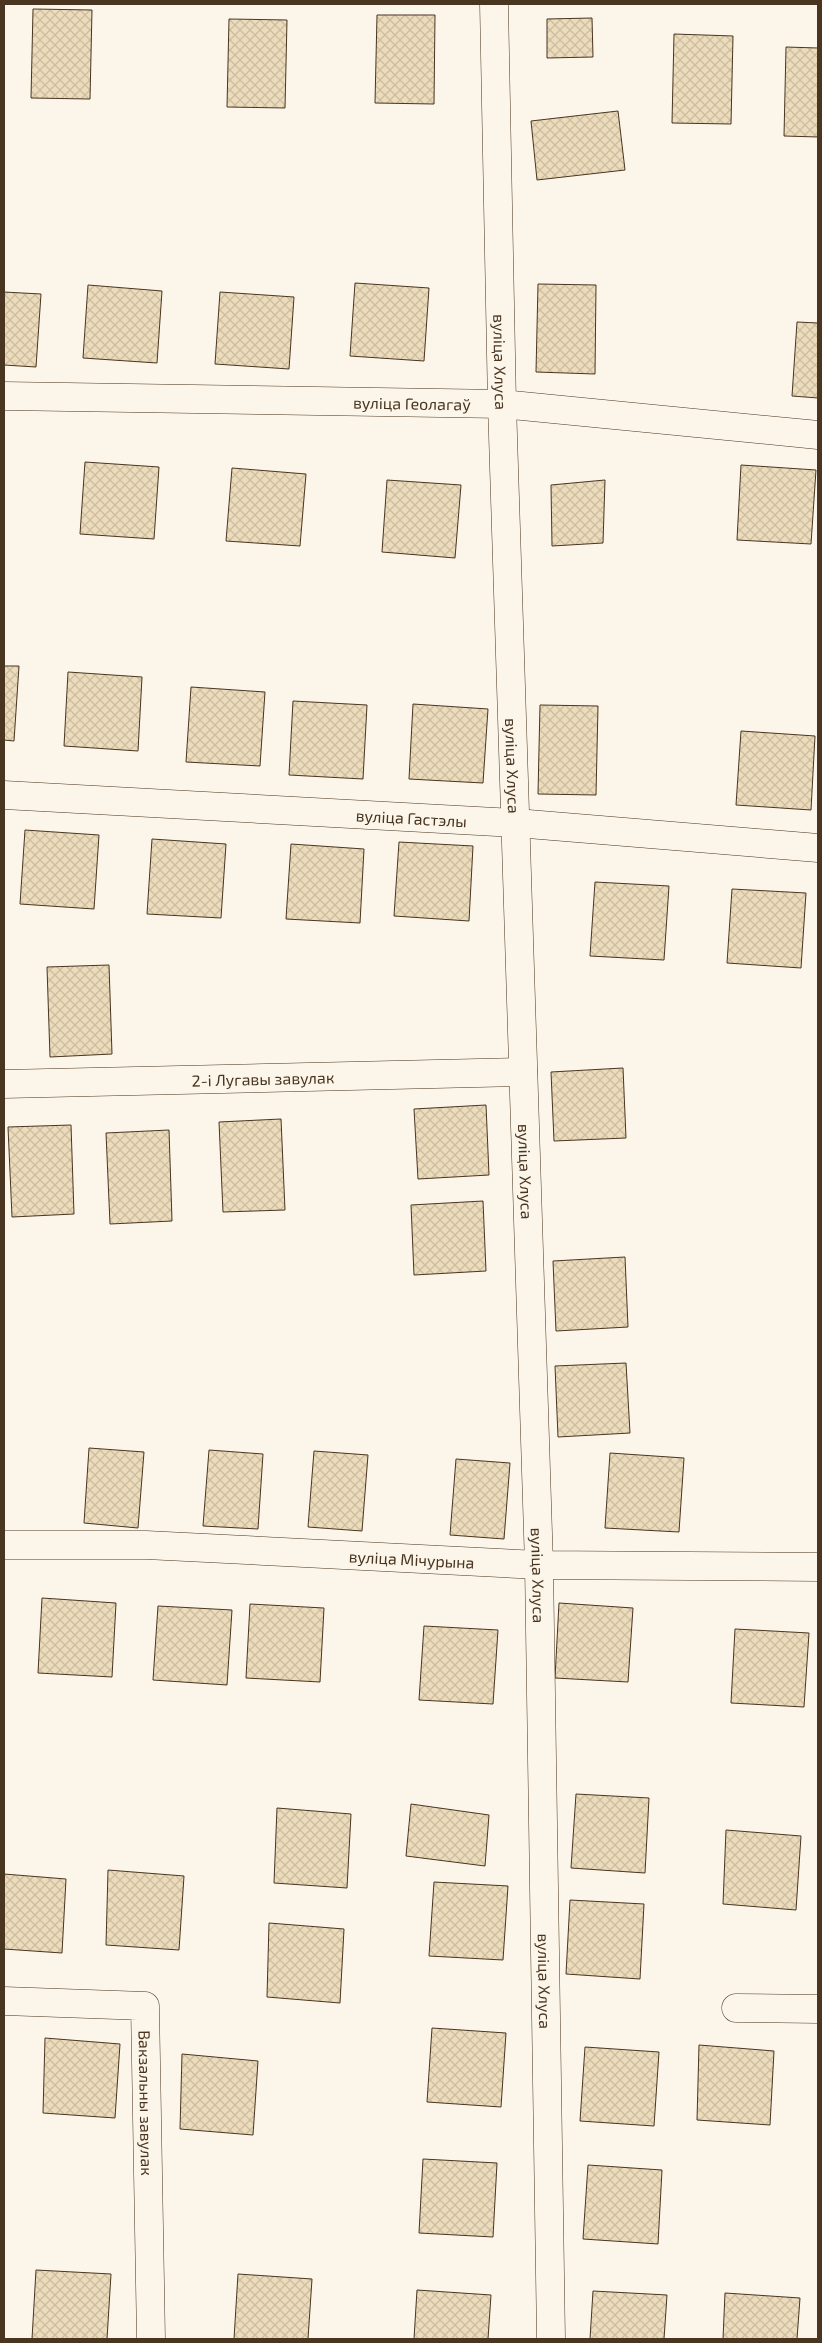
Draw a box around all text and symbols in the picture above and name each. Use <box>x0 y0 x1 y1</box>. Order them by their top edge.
street label: вуліца Хлуса <box>490 314 512 410</box>
street label: вуліца Геолагаў <box>353 392 471 414</box>
street label: вуліца Хлуса <box>502 718 525 814</box>
street label: вуліца Гастэлы <box>355 805 467 830</box>
street label: 2-і Лугавы завулак <box>191 1067 335 1089</box>
street label: вуліца Хлуса <box>515 1123 537 1220</box>
street label: вуліца Хлуса <box>528 1527 549 1623</box>
street label: вуліца Мічурына <box>348 1546 475 1571</box>
street label: вуліца Хлуса <box>534 1933 556 2029</box>
street label: Вакзальны завулак <box>136 2030 158 2176</box>

